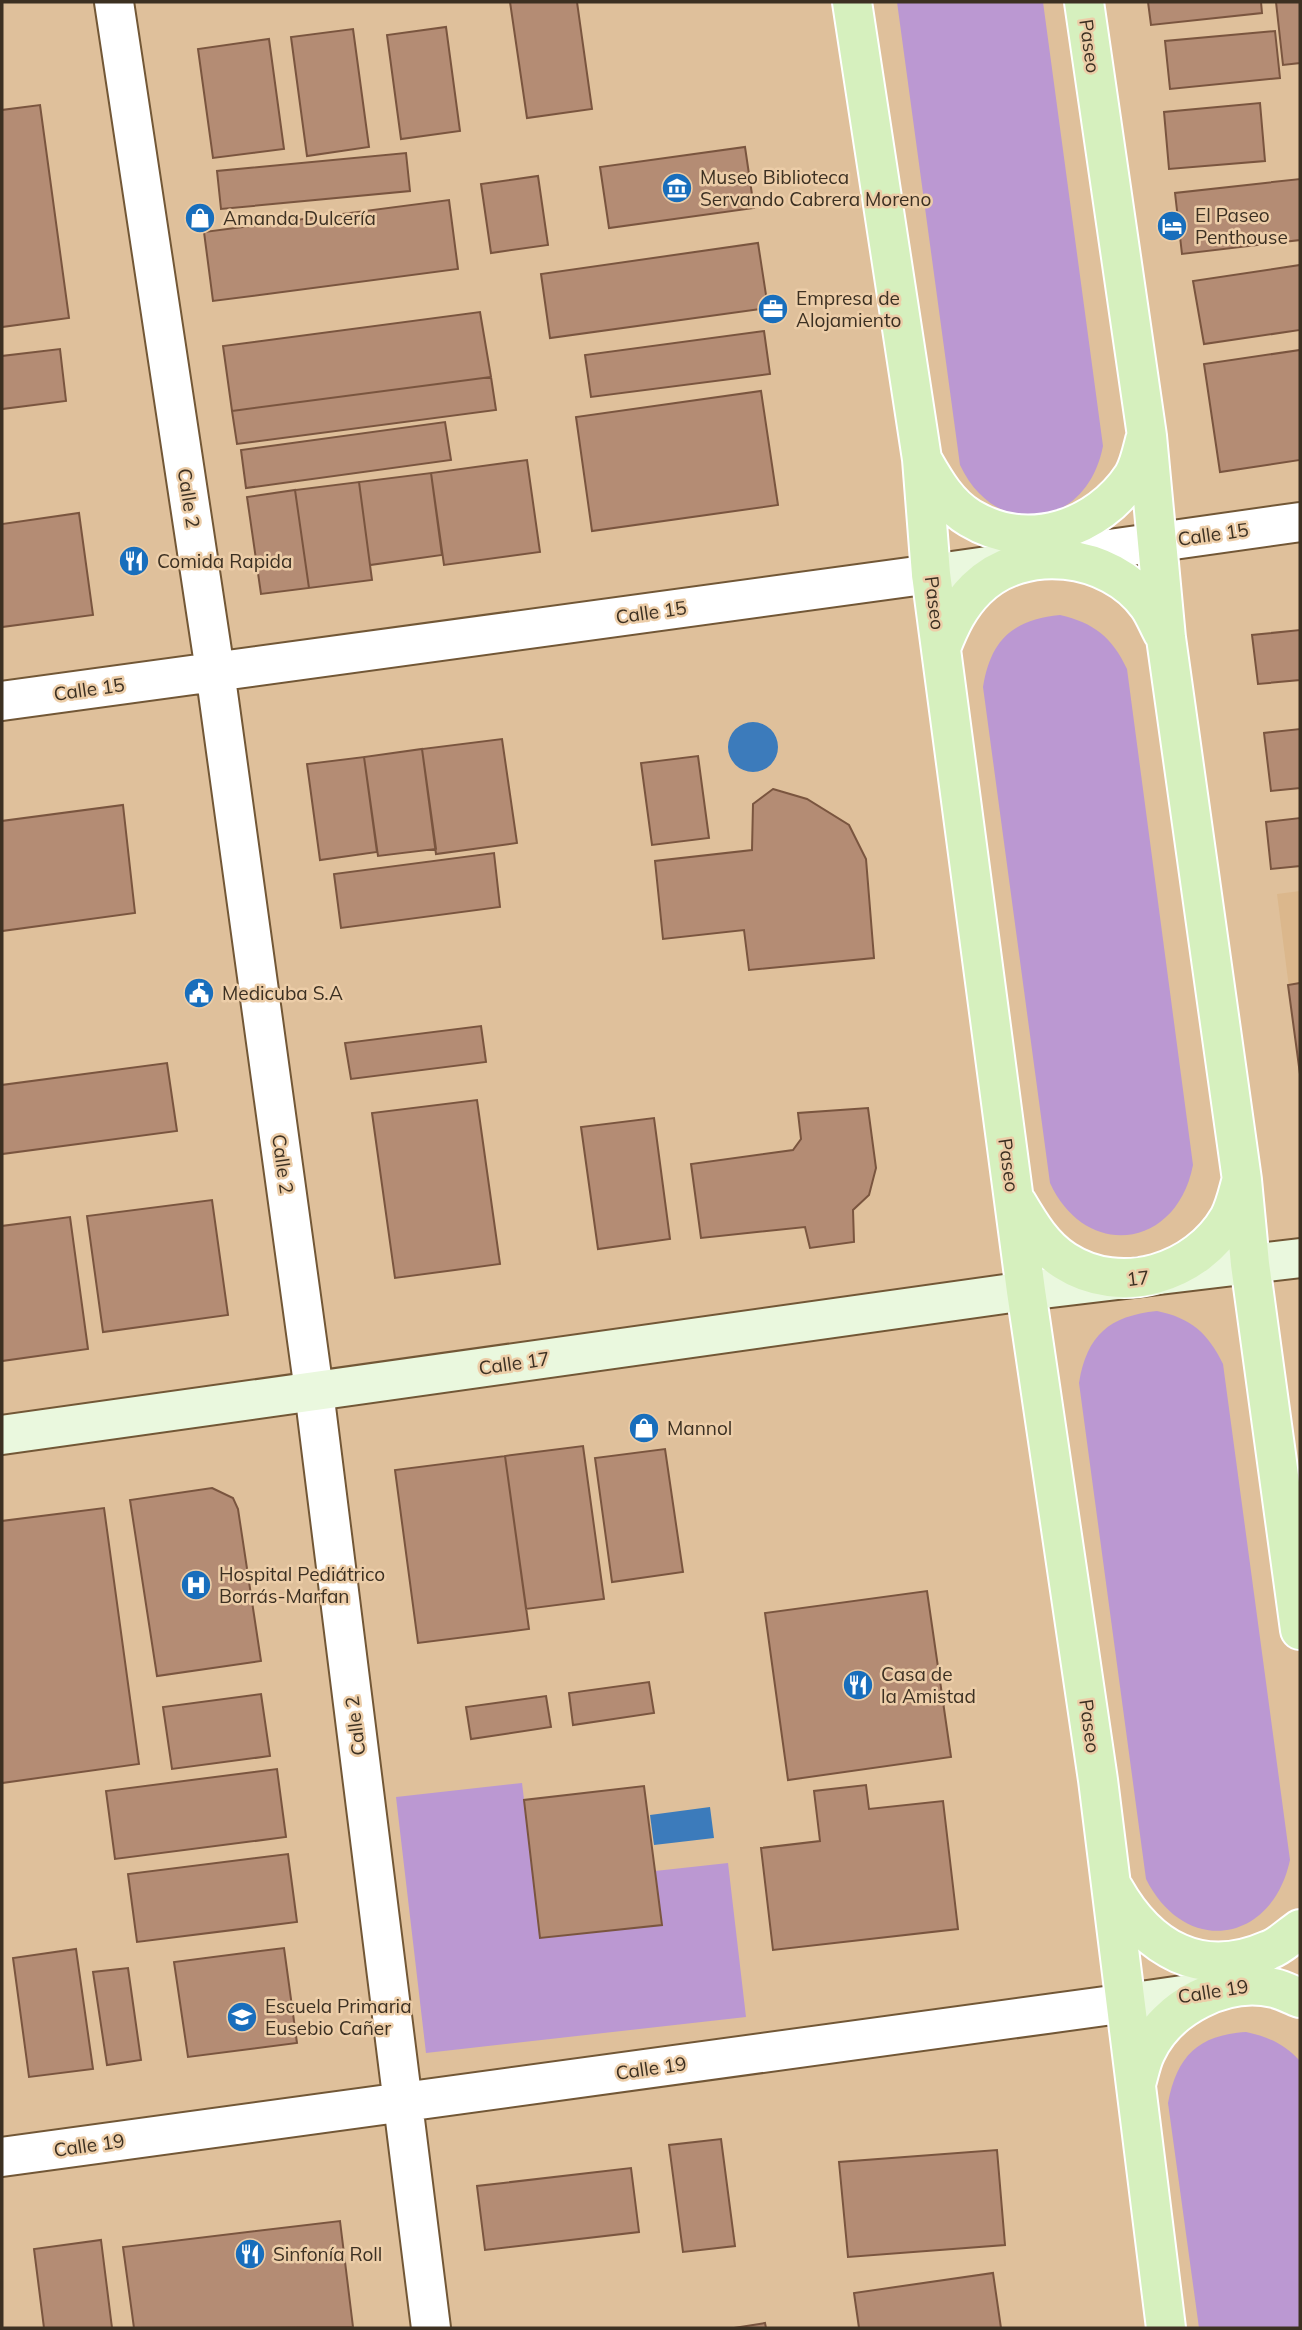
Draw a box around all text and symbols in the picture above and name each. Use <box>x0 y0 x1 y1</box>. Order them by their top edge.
street label: Paseo <box>1074 18 1106 74</box>
place label: Museo Biblioteca Servando Cabrera Moreno <box>700 165 931 211</box>
museum icon: Museo Biblioteca Servando Cabrera Moreno <box>660 171 694 205</box>
shop icon: Amanda Dulcería <box>183 201 217 235</box>
place label: El Paseo Penthouse <box>1195 203 1288 249</box>
place label: Amanda Dulcería <box>223 206 376 230</box>
hotel icon: El Paseo Penthouse <box>1155 209 1189 243</box>
place label: Empresa de Alojamiento <box>796 286 901 332</box>
office icon: Empresa de Alojamiento <box>756 292 790 326</box>
street label: Calle 2 <box>172 467 206 529</box>
street label: Calle 15 <box>1176 517 1250 551</box>
restaurant icon: Comida Rapida <box>117 544 151 578</box>
place label: Comida Rapida <box>157 549 292 573</box>
street label: Paseo <box>920 575 950 631</box>
street label: Calle 15 <box>614 595 688 629</box>
street label: Calle 15 <box>52 672 126 706</box>
public building icon: Medicuba S.A <box>182 976 216 1010</box>
place label: Medicuba S.A <box>222 981 343 1005</box>
street label: Calle 2 <box>267 1133 299 1195</box>
street label: Paseo <box>993 1137 1025 1193</box>
street label: 17 <box>1125 1265 1151 1291</box>
street label: Calle 17 <box>477 1346 551 1380</box>
shop icon: Mannol <box>627 1411 661 1445</box>
place label: Mannol <box>667 1416 732 1440</box>
place label: Hospital Pediátrico Borrás-Marfan <box>219 1562 385 1608</box>
hospital icon: Hospital Pediátrico Borrás-Marfan <box>179 1568 213 1602</box>
place label: Casa de la Amistad <box>881 1662 976 1708</box>
restaurant icon: Casa de la Amistad <box>841 1668 875 1702</box>
street label: Calle 2 <box>339 1695 371 1757</box>
street label: Paseo <box>1074 1698 1106 1754</box>
street label: Calle 19 <box>1176 1974 1250 2008</box>
place label: Escuela Primaria Eusebio Cañer <box>265 1994 412 2040</box>
school or university icon: Escuela Primaria Eusebio Cañer <box>225 2000 259 2034</box>
street label: Calle 19 <box>614 2051 688 2085</box>
street label: Calle 19 <box>52 2128 126 2162</box>
restaurant icon: Sinfonía Roll <box>233 2237 267 2271</box>
place label: Sinfonía Roll <box>273 2242 382 2266</box>

